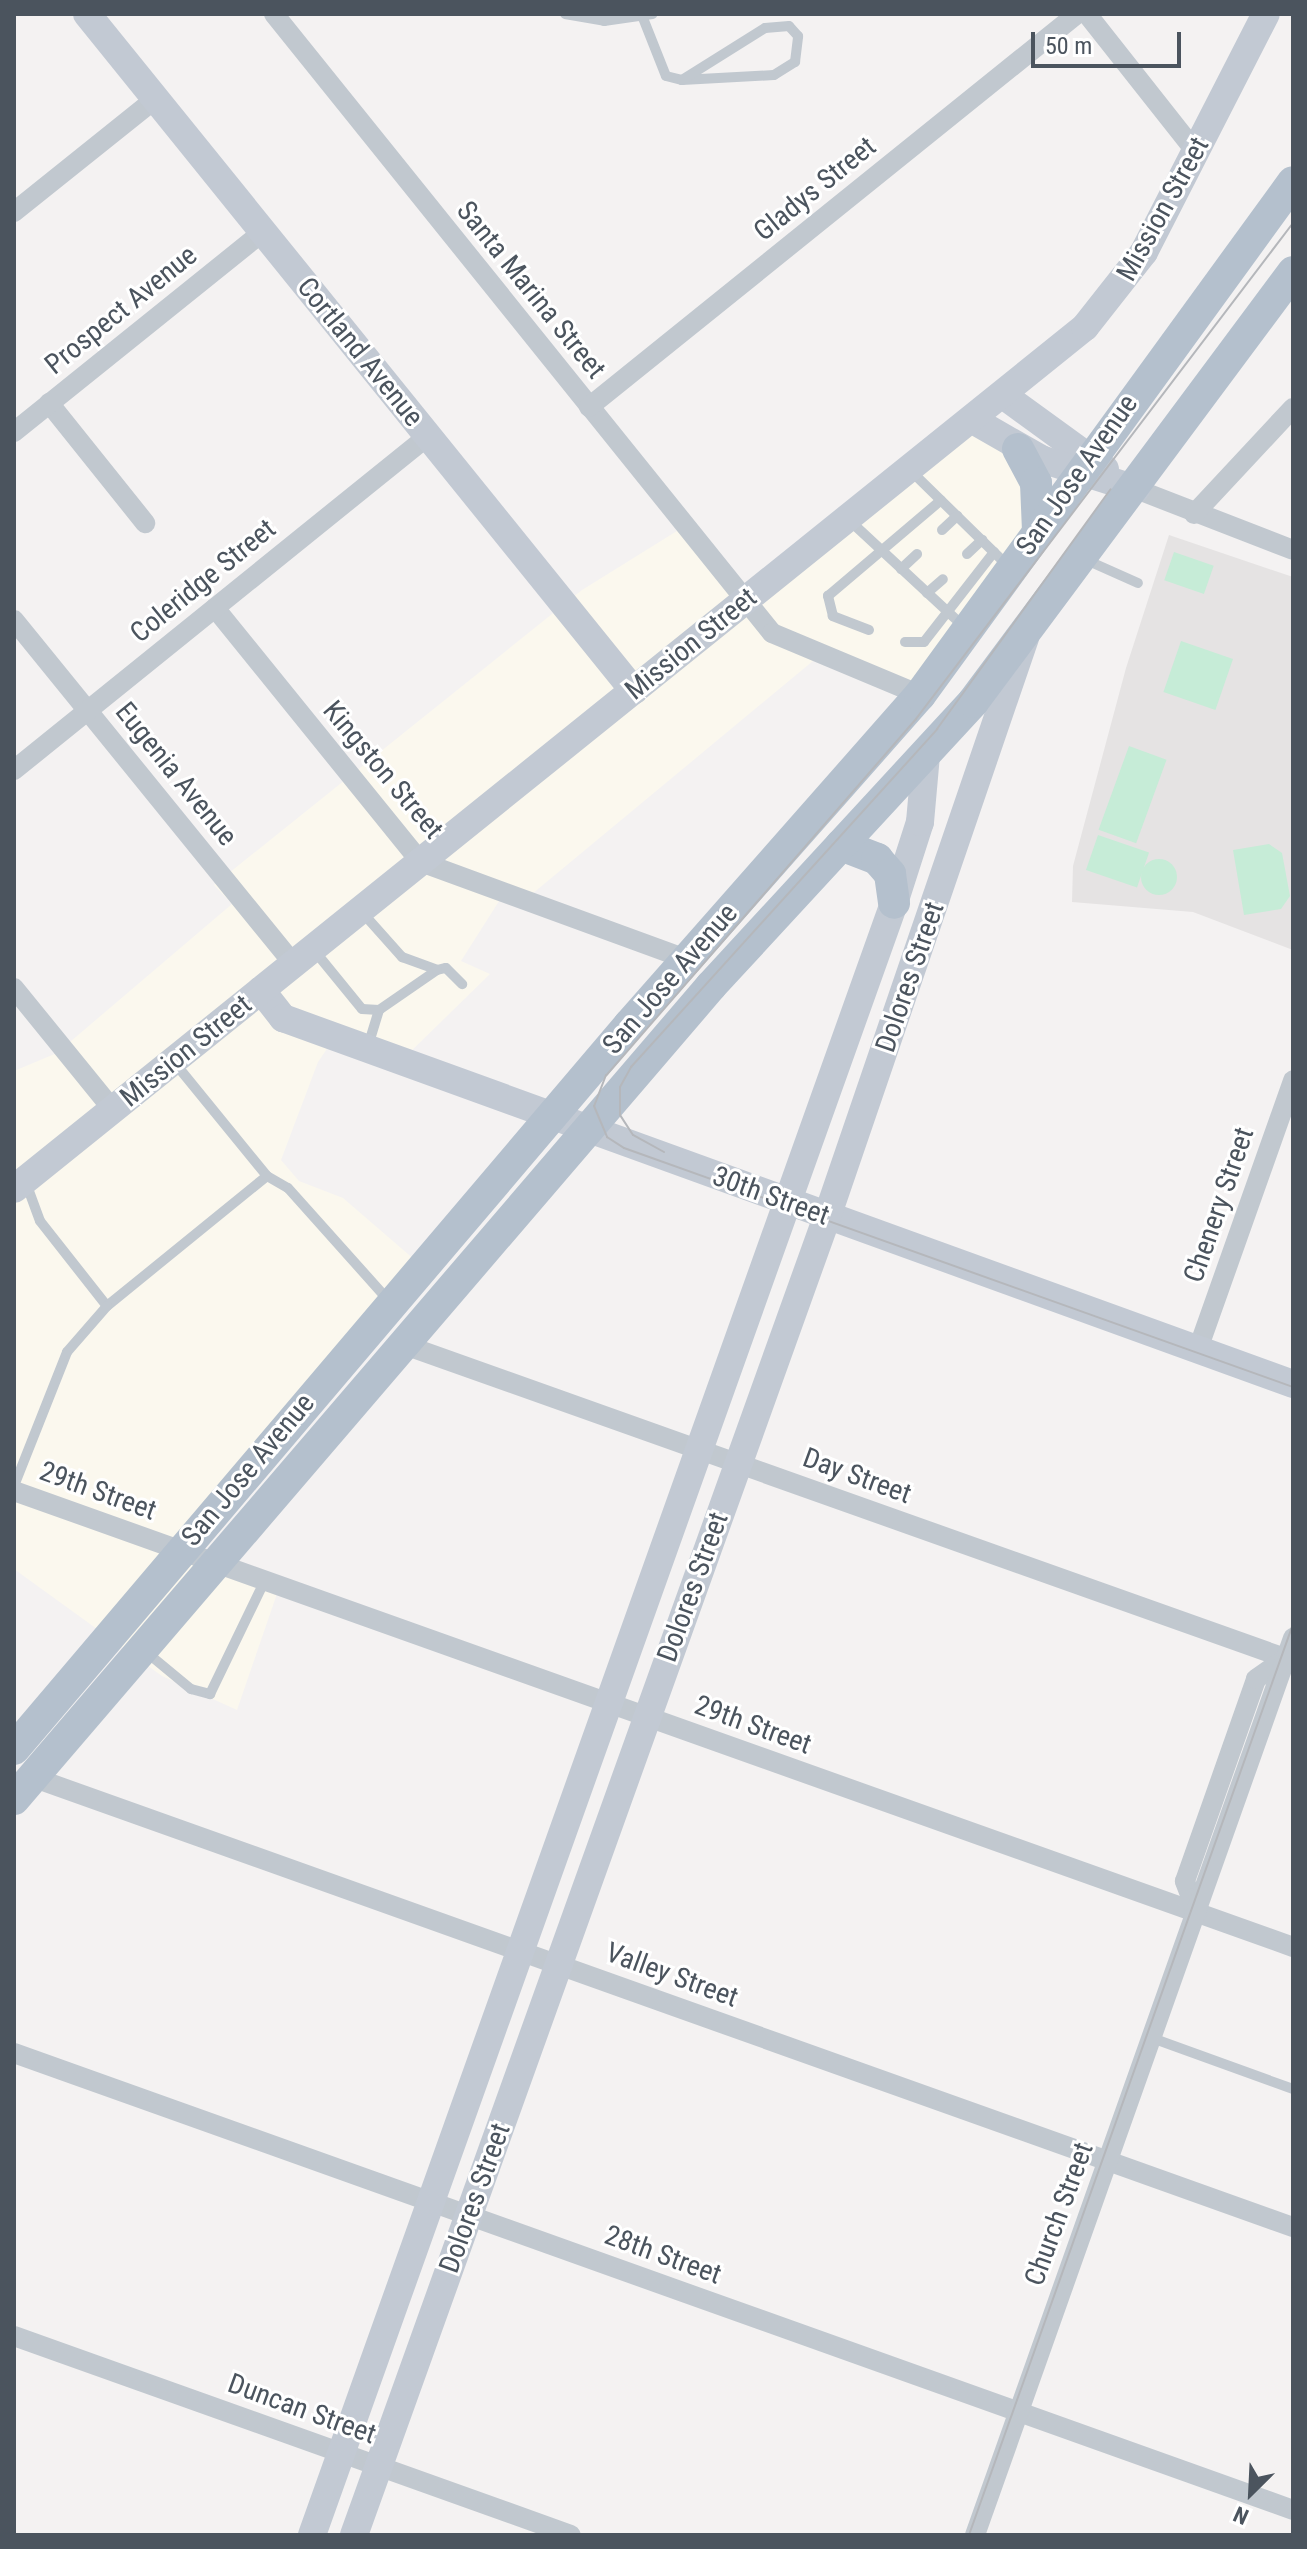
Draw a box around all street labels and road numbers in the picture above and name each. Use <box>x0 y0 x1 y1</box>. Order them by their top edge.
street label: Gladys Street <box>747 130 883 248</box>
street label: Mission Street <box>1110 131 1216 287</box>
street label: Santa Marina Street <box>449 195 613 385</box>
street label: Prospect Avenue <box>38 238 204 382</box>
street label: Cortland Avenue <box>290 271 430 433</box>
street label: San Jose Avenue <box>1009 388 1145 562</box>
street label: Coleridge Street <box>124 512 282 650</box>
street label: Mission Street <box>619 581 763 707</box>
street label: Kingston Street <box>316 694 450 846</box>
street label: Eugenia Avenue <box>108 696 244 852</box>
street label: San Jose Avenue <box>596 897 744 1061</box>
street label: Dolores Street <box>869 897 951 1057</box>
street label: Mission Street <box>114 988 258 1114</box>
street label: Chenery Street <box>1177 1123 1261 1287</box>
street label: 30th Street <box>708 1159 834 1233</box>
street label: San Jose Avenue <box>175 1387 321 1553</box>
street label: Day Street <box>798 1441 916 1511</box>
street label: 29th Street <box>35 1454 161 1528</box>
street label: Dolores Street <box>650 1508 736 1666</box>
street label: 29th Street <box>690 1688 816 1762</box>
street label: Valley Street <box>601 1936 743 2014</box>
street label: Dolores Street <box>432 2119 518 2277</box>
street label: Church Street <box>1018 2138 1100 2290</box>
street label: 28th Street <box>600 2218 726 2292</box>
street label: Duncan Street <box>223 2367 381 2451</box>

